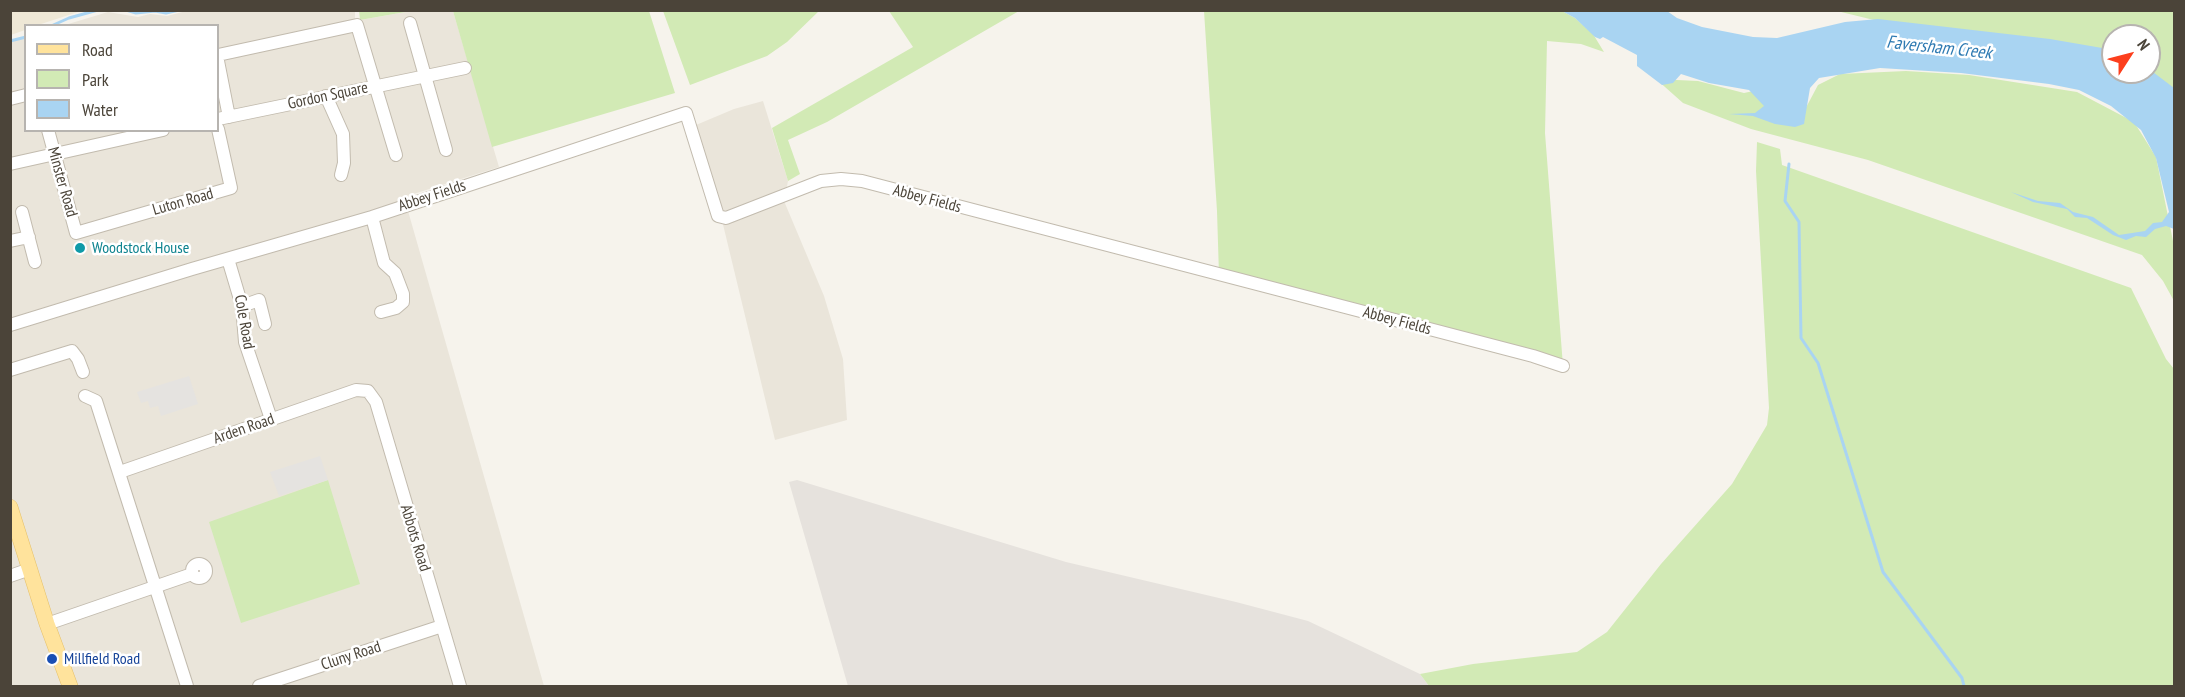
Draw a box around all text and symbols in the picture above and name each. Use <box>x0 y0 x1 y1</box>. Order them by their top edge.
legend <box>24 24 219 132</box>
north arrow <box>2101 24 2161 84</box>
water label: Faversham Creek <box>1885 32 1993 64</box>
text: N <box>2133 35 2155 54</box>
text: Road <box>82 38 113 61</box>
text: Park <box>82 68 109 91</box>
street label: Gordon Square <box>286 78 370 114</box>
text: Water <box>82 98 118 121</box>
street label: Minster Road <box>43 145 81 219</box>
street label: Abbey Fields <box>396 176 468 216</box>
street label: Abbey Fields <box>891 181 963 217</box>
street label: Luton Road <box>150 184 216 220</box>
place label: Woodstock House <box>92 238 189 258</box>
marker: Woodstock House <box>73 241 87 255</box>
street label: Cole Road <box>230 293 258 351</box>
street label: Abbey Fields <box>1361 303 1433 339</box>
street label: Arden Road <box>211 410 277 448</box>
street label: Abbots Road <box>396 502 434 574</box>
street label: Cluny Road <box>319 637 383 675</box>
place label: Millfield Road <box>64 649 140 669</box>
marker: Millfield Road <box>45 652 59 666</box>

